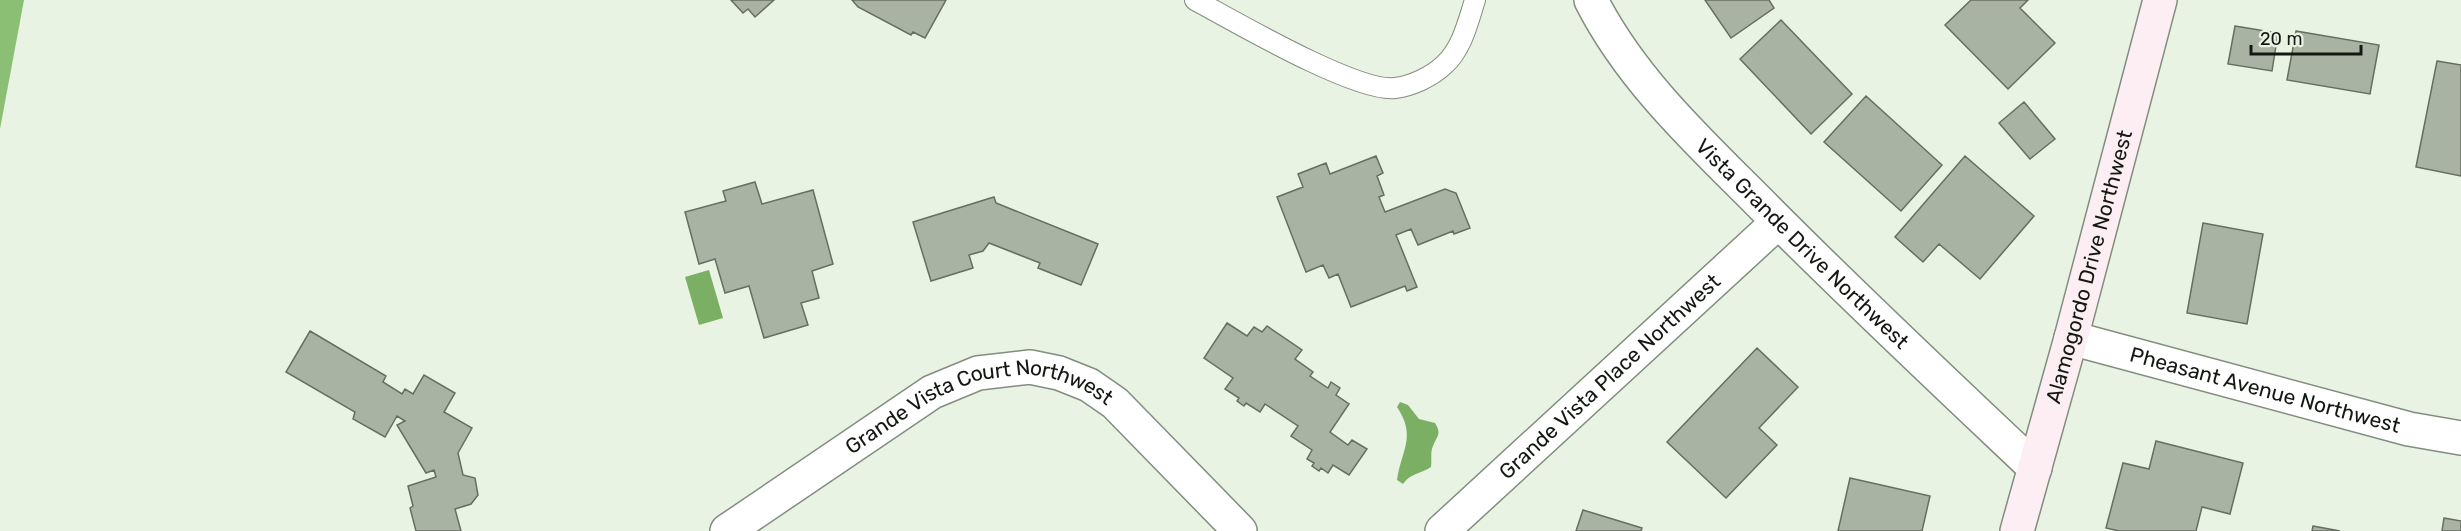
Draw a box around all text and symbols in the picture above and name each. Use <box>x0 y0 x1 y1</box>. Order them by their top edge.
scale bar <box>2251 18 2360 56</box>
text: 20 m <box>2260 28 2302 50</box>
street label: Alamogordo Drive Northwest <box>2040 127 2137 406</box>
street label: Vista Grande Drive Northwest <box>1691 133 1914 354</box>
street label: Grande Vista Place Northwest <box>1494 269 1725 484</box>
street label: Pheasant Avenue Northwest <box>2127 341 2403 438</box>
street label: Grande Vista Court Northwest <box>840 354 1118 459</box>

